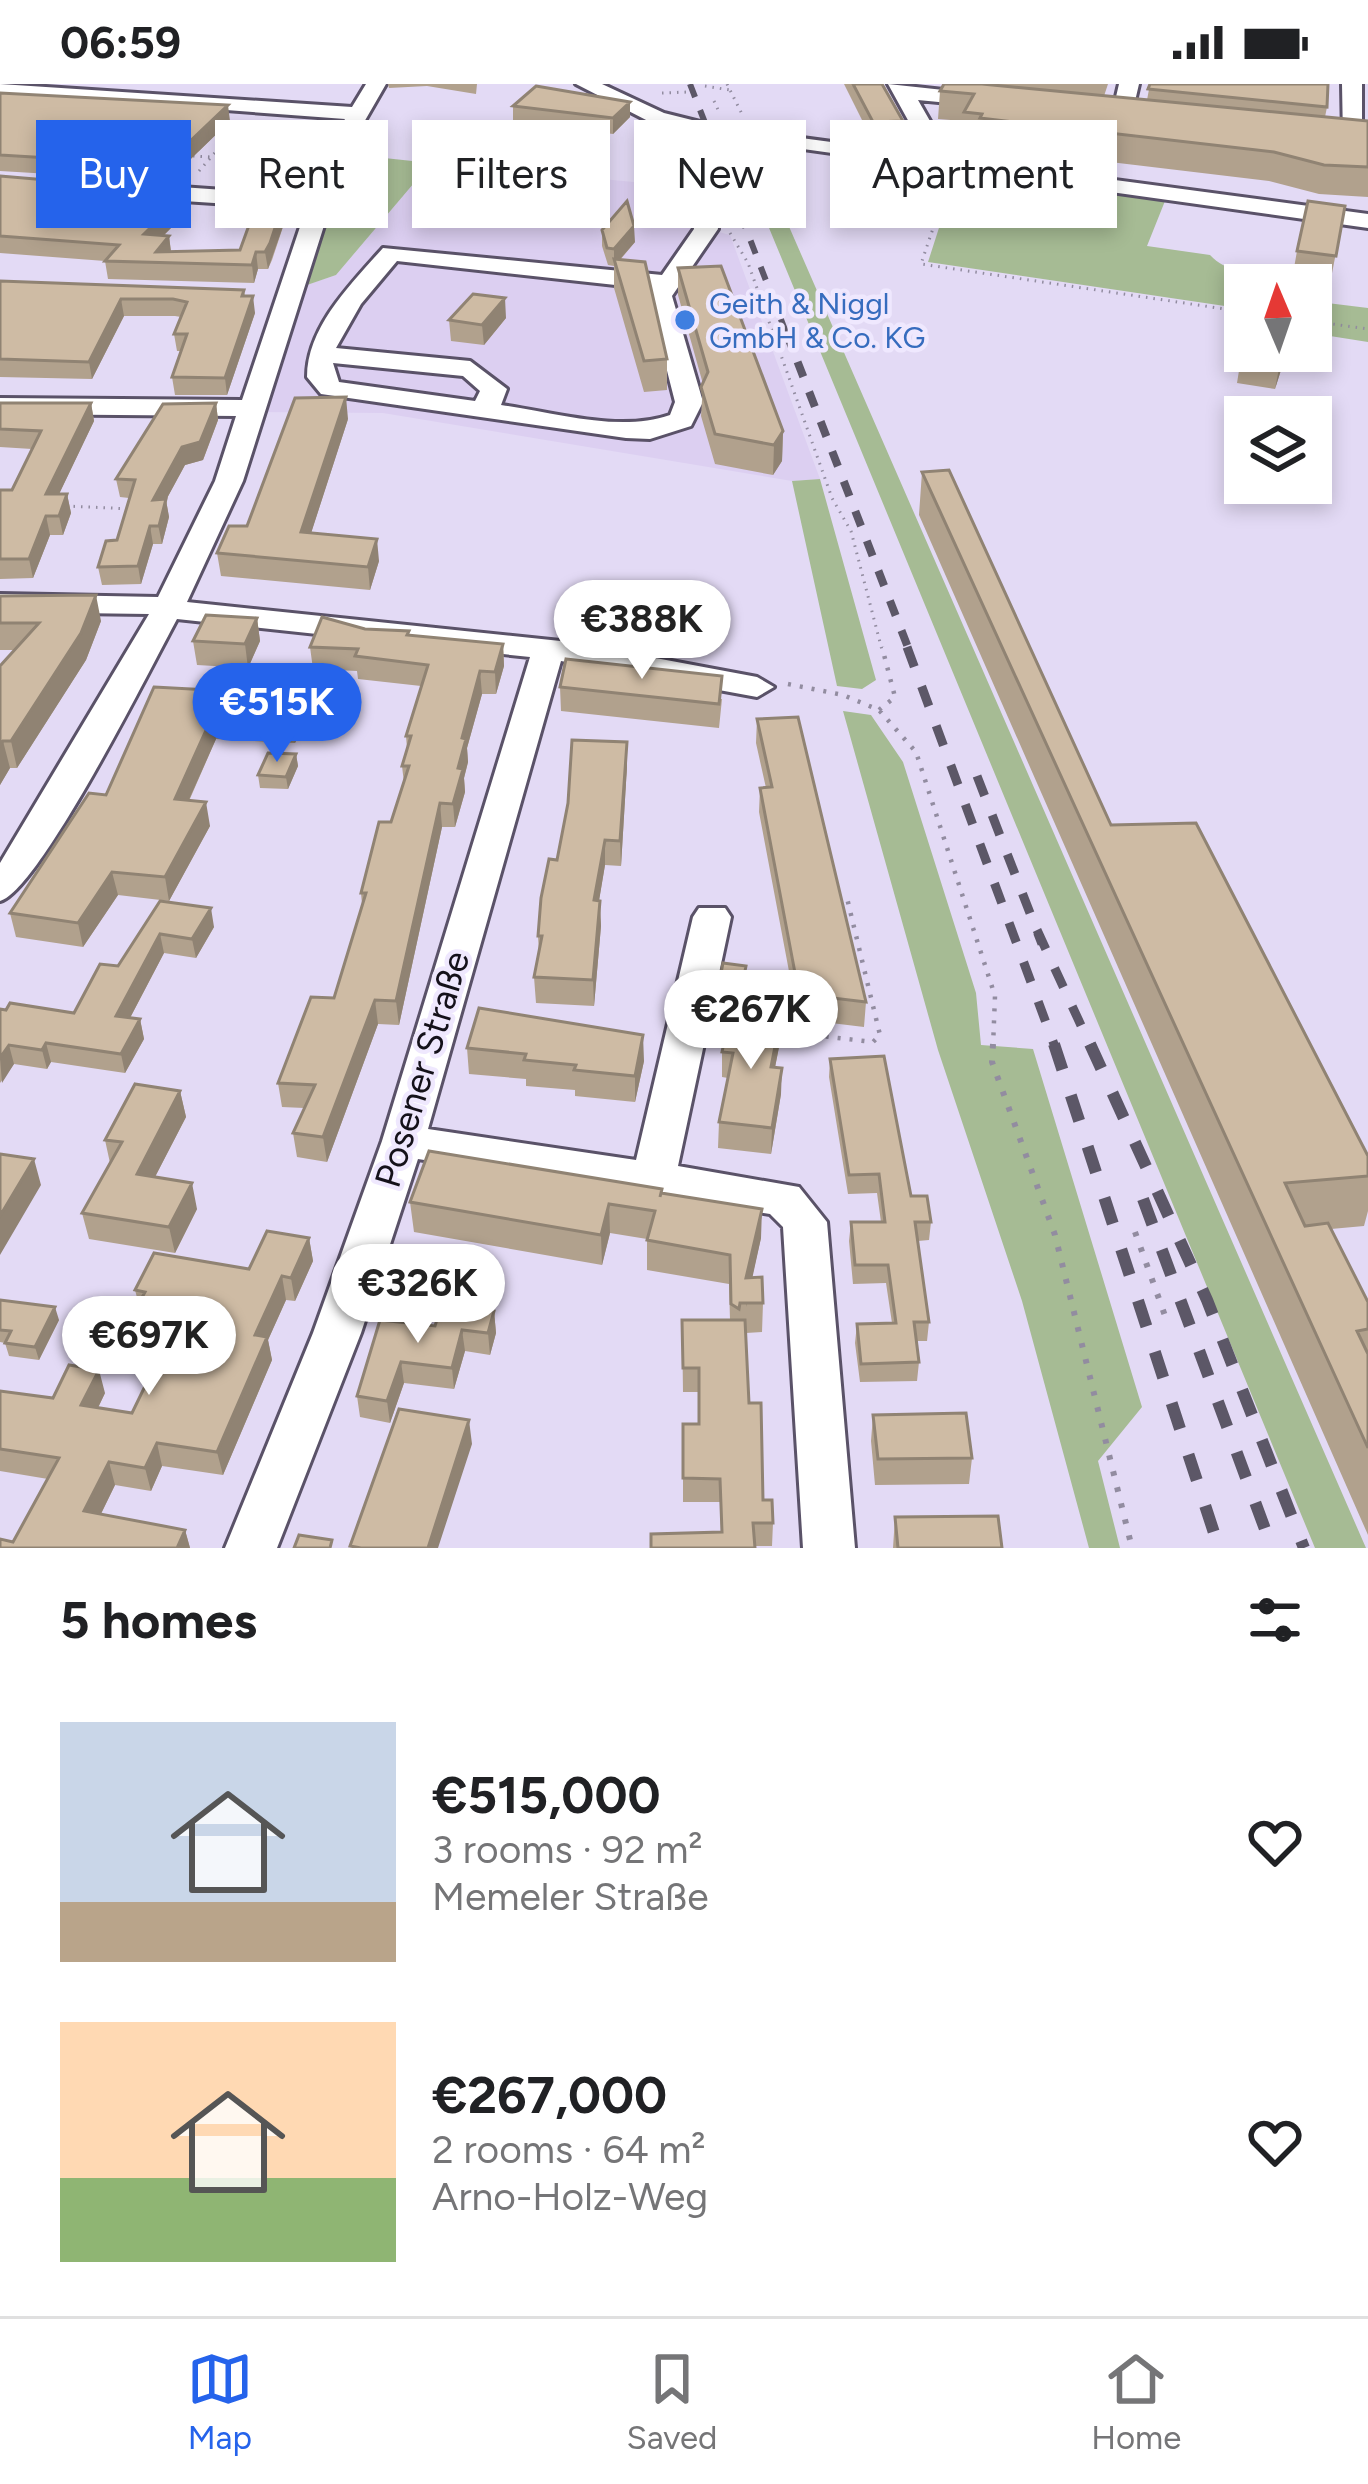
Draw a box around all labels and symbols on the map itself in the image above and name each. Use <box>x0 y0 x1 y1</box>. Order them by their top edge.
north arrow <box>1224 264 1332 372</box>
place label: Geith & Niggl GmbH & Co. KG <box>709 285 925 356</box>
marker: Geith & Niggl GmbH & Co. KG <box>672 307 698 333</box>
pin: €388K <box>558 580 726 682</box>
pin: €515K <box>193 663 361 765</box>
street label: Posener Straße <box>366 946 478 1192</box>
pin: €267K <box>667 970 835 1072</box>
pin: €326K <box>334 1244 502 1346</box>
pin: €697K <box>65 1296 233 1398</box>

